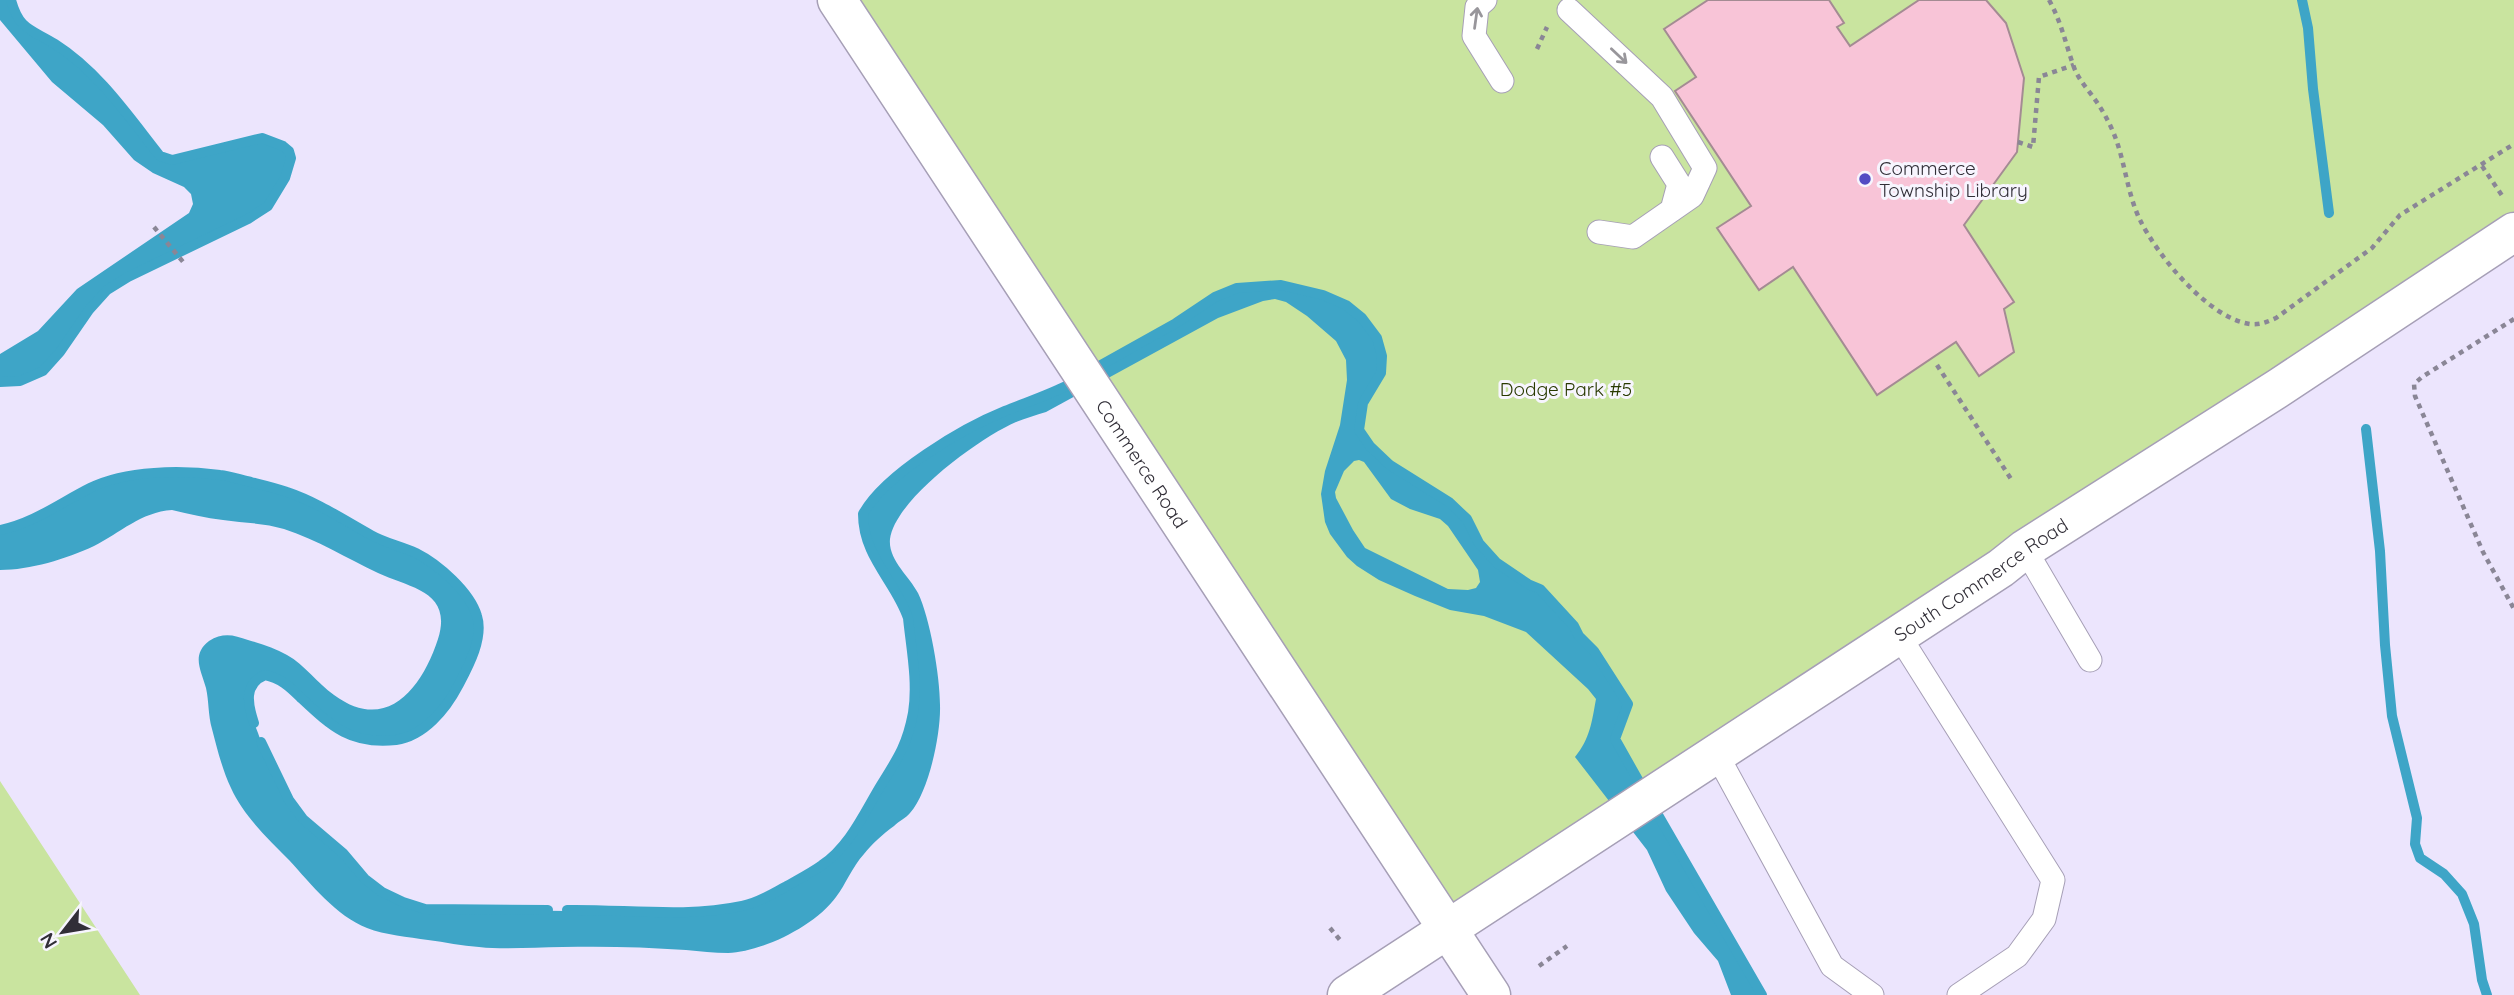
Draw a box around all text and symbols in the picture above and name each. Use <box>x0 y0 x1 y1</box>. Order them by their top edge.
one-way arrow <box>1470 7 1483 30</box>
one-way arrow <box>1610 48 1627 65</box>
place label: Commerce Township Library <box>1879 156 2028 202</box>
marker: Commerce Township Library <box>1857 171 1873 187</box>
park label: Dodge Park #5 <box>1500 377 1632 401</box>
street label: Commerce Road <box>1091 395 1193 533</box>
street label: South Commerce Road <box>1889 513 2072 647</box>
north arrow <box>28 897 98 967</box>
text: N <box>35 929 62 953</box>

